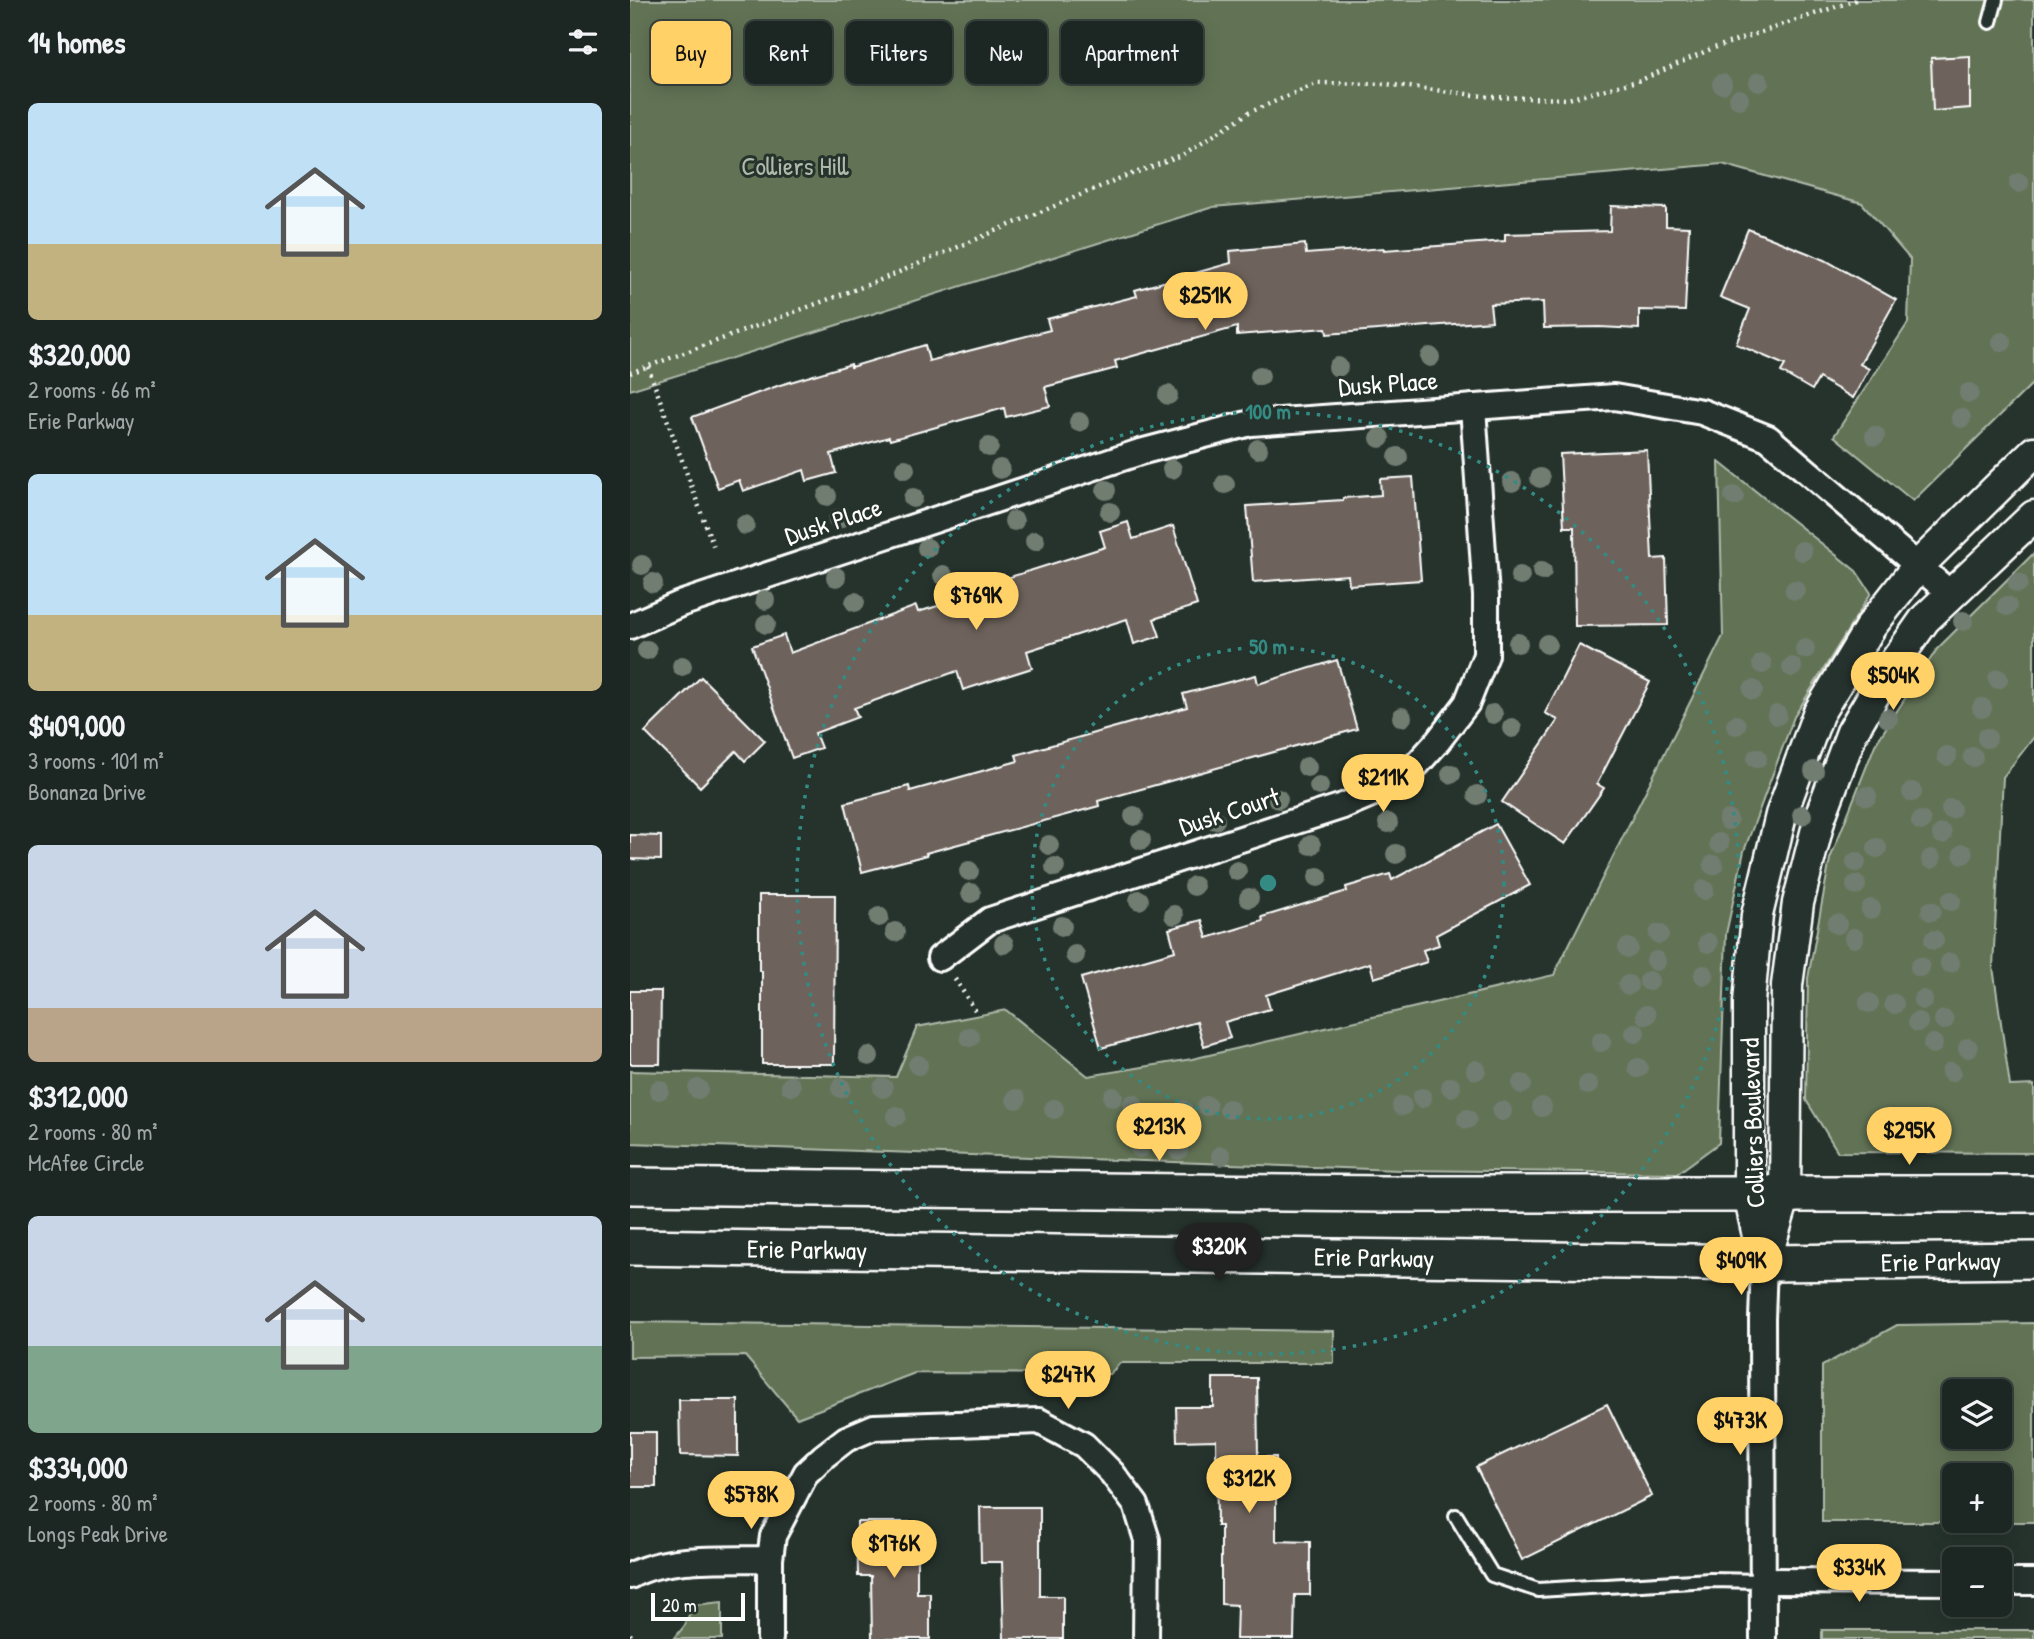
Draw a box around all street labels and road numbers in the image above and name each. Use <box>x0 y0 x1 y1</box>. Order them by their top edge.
street label: Dusk Place <box>1337 362 1439 404</box>
street label: Dusk Place <box>780 489 886 553</box>
street label: Dusk Court <box>1174 778 1285 844</box>
street label: Colliers Boulevard <box>1732 1037 1772 1209</box>
street label: Erie Parkway <box>747 1230 867 1268</box>
street label: Erie Parkway <box>1314 1238 1434 1276</box>
street label: Erie Parkway <box>1881 1242 2001 1280</box>

